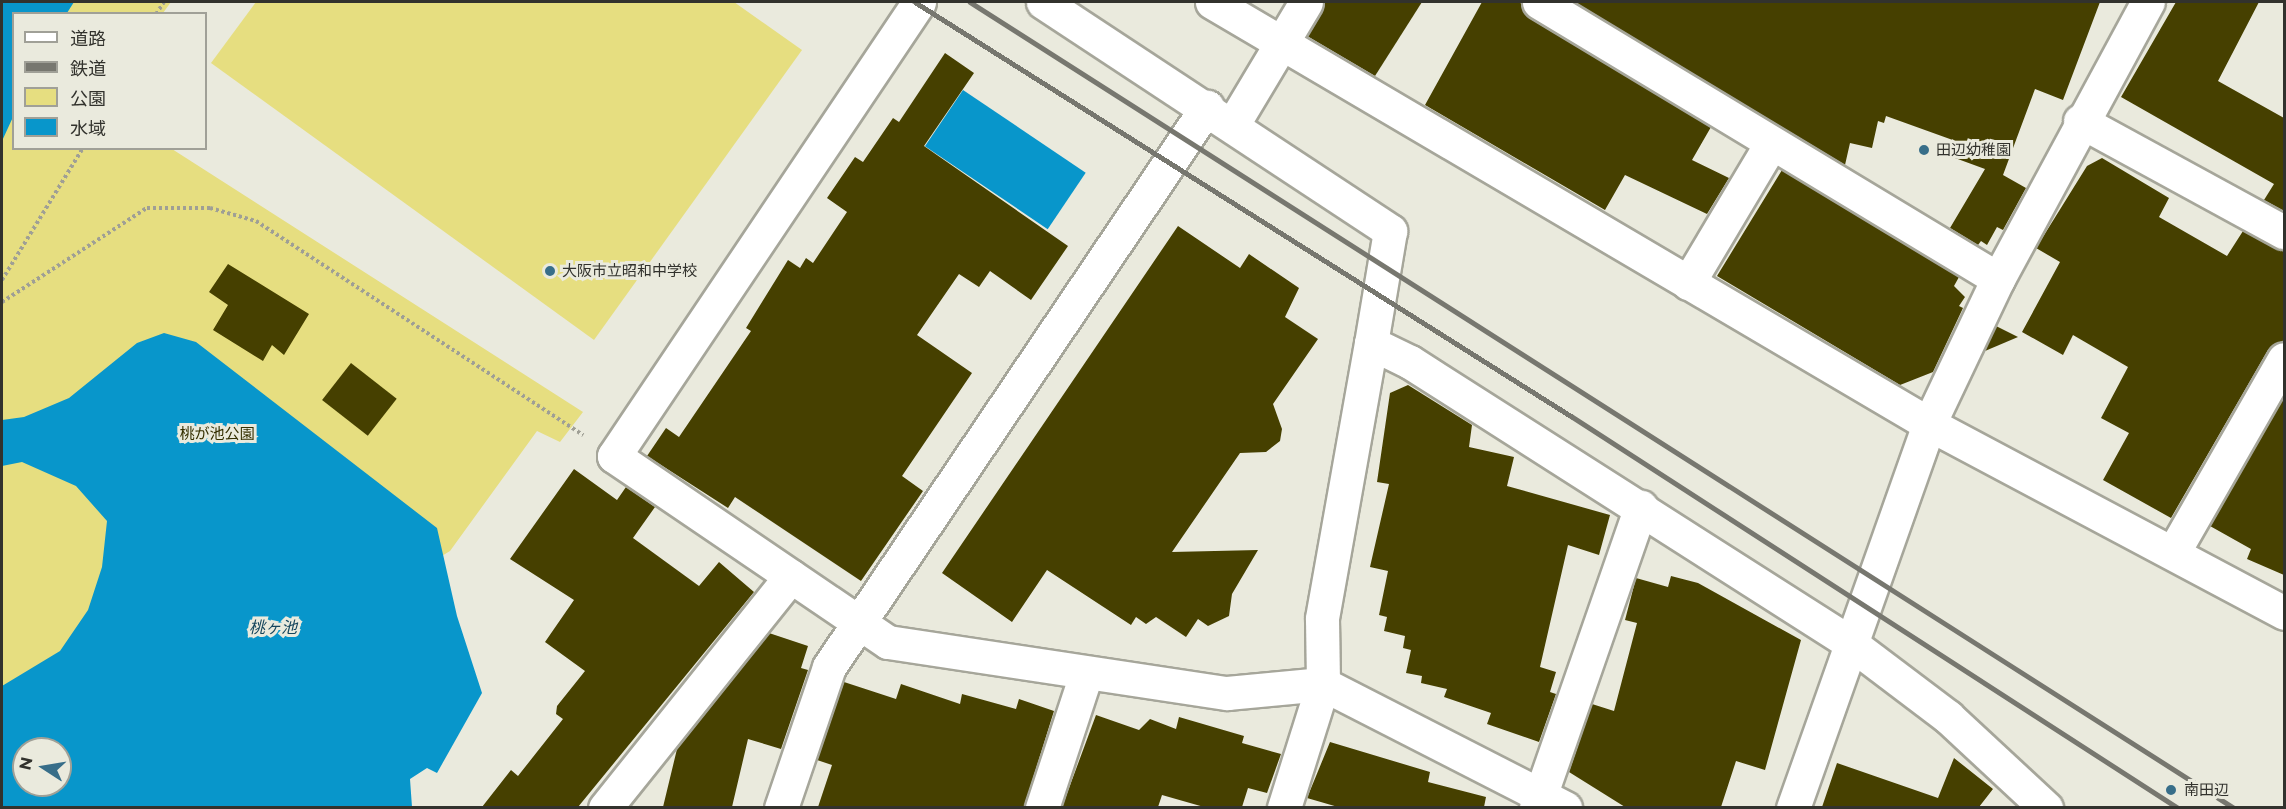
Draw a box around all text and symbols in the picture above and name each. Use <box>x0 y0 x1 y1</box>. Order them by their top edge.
legend <box>12 12 207 150</box>
text: 道路 <box>70 28 106 50</box>
text: 鉄道 <box>70 58 106 80</box>
text: 公園 <box>70 88 106 110</box>
text: 水域 <box>70 118 106 140</box>
place label: 田辺幼稚園 <box>1936 141 2011 159</box>
marker: 田辺幼稚園 <box>1917 143 1931 157</box>
place label: 大阪市立昭和中学校 <box>562 262 697 280</box>
marker: 大阪市立昭和中学校 <box>543 264 557 278</box>
park label: 桃が池公園 <box>180 425 254 443</box>
water label: 桃ヶ池 <box>249 618 297 638</box>
north arrow <box>12 737 72 797</box>
text: N <box>15 755 36 772</box>
marker: 南田辺 <box>2162 781 2180 799</box>
place label: 南田辺 <box>2184 781 2229 799</box>

